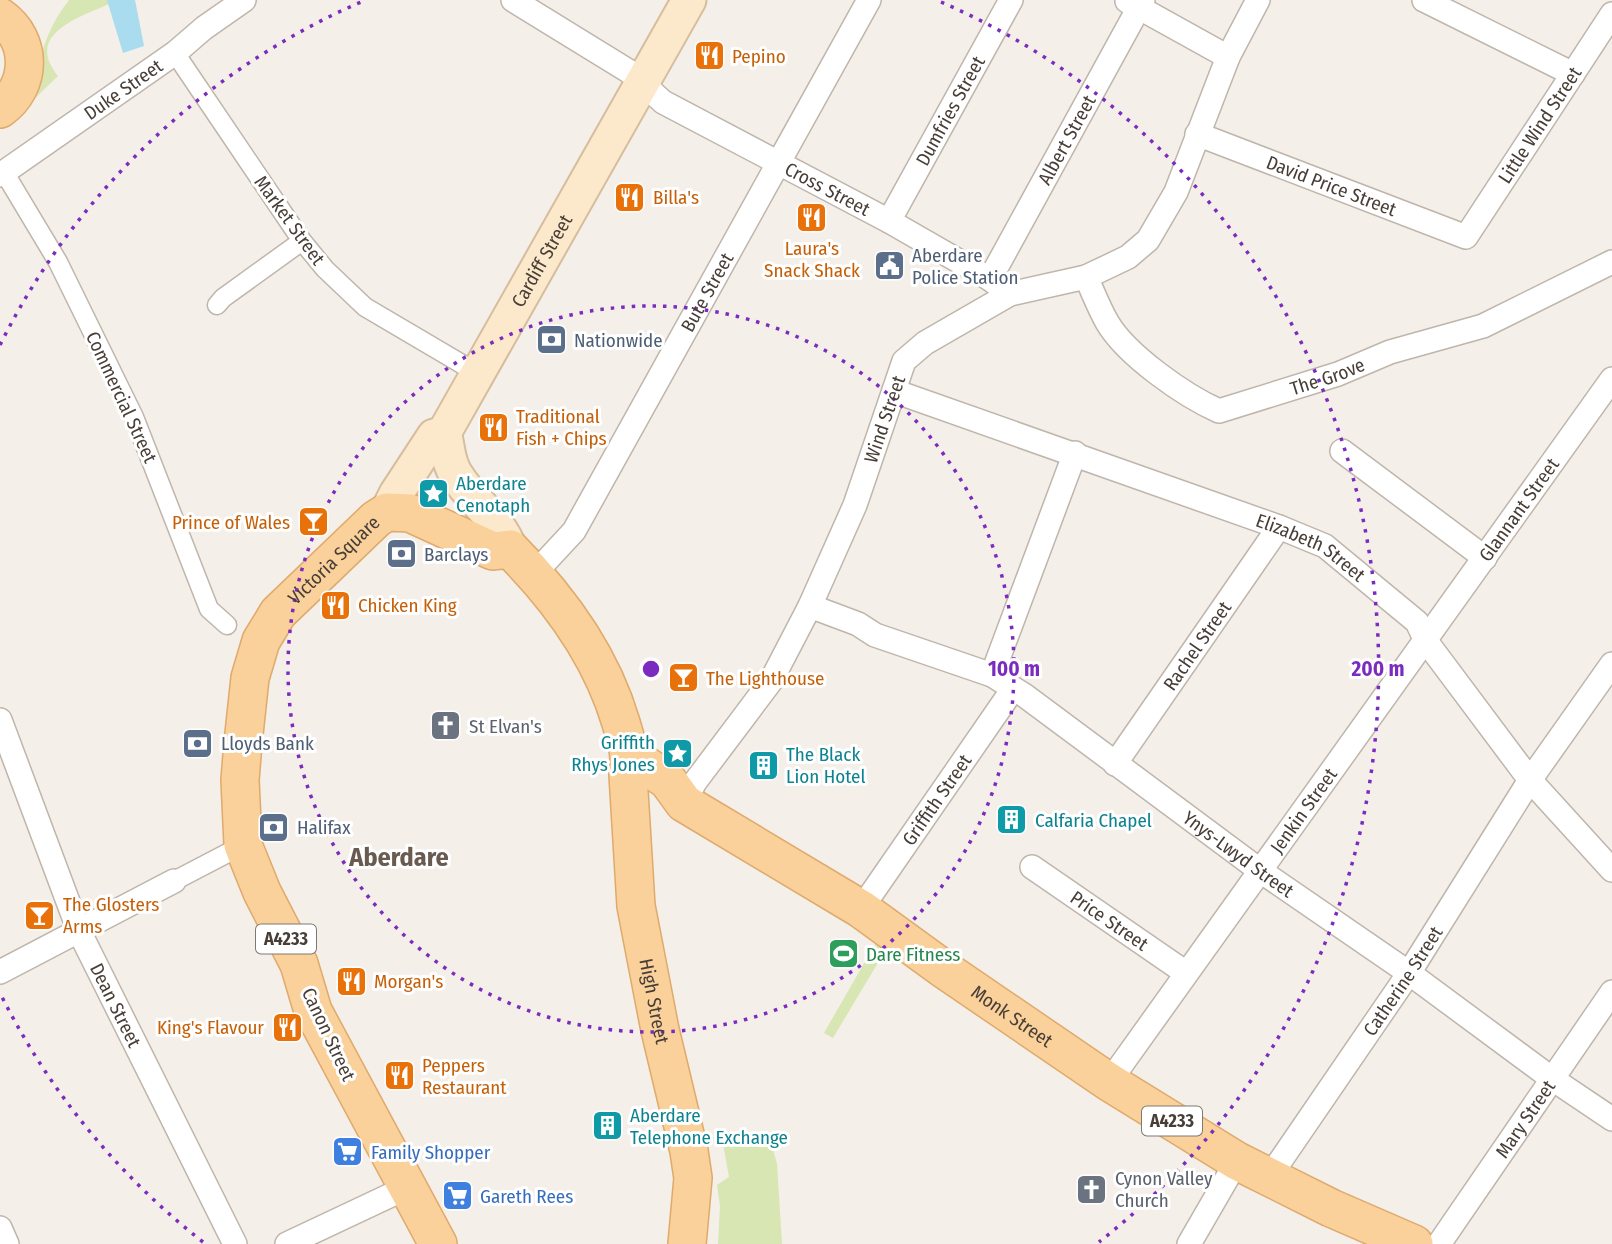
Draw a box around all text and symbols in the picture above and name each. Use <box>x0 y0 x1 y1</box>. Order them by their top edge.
restaurant icon: Pepino <box>692 39 726 73</box>
place label: Pepino <box>732 45 786 68</box>
street label: Dumfries Street <box>911 51 990 170</box>
street label: Duke Street <box>80 54 168 125</box>
street label: Little Wind Street <box>1493 62 1587 188</box>
street label: Albert Street <box>1033 90 1101 189</box>
street label: David Price Street <box>1263 151 1400 222</box>
street label: Cross Street <box>781 157 874 221</box>
street label: Market Street <box>249 171 330 270</box>
restaurant icon: Billa's <box>613 180 647 214</box>
place label: Billa's <box>653 186 699 209</box>
restaurant icon: Laura's Snack Shack <box>795 200 829 234</box>
street label: Cardiff Street <box>507 210 578 311</box>
place label: Laura's Snack Shack <box>764 237 860 282</box>
place label: Aberdare Police Station <box>912 244 1019 289</box>
street label: Bute Street <box>676 248 739 336</box>
public building icon: Aberdare Police Station <box>872 249 906 283</box>
bank icon: Nationwide <box>534 323 568 357</box>
street label: Commercial Street <box>81 328 162 467</box>
place label: Nationwide <box>574 329 663 352</box>
street label: The Grove <box>1287 353 1368 400</box>
street label: Wind Street <box>859 372 910 466</box>
place label: Traditional Fish + Chips <box>516 405 607 450</box>
restaurant icon: Traditional Fish + Chips <box>476 410 510 444</box>
street label: Glannant Street <box>1474 453 1564 566</box>
place label: Aberdare Cenotaph <box>456 472 530 517</box>
place icon: Aberdare Cenotaph <box>416 477 450 511</box>
bar icon: Prince of Wales <box>296 505 330 539</box>
street label: Elizabeth Street <box>1253 509 1370 587</box>
place label: Prince of Wales <box>172 511 290 534</box>
street label: Victoria Square <box>283 511 384 609</box>
bank icon: Barclays <box>384 537 418 571</box>
place label: Barclays <box>424 543 488 566</box>
restaurant icon: Chicken King <box>318 588 352 622</box>
place label: Chicken King <box>358 594 457 617</box>
street label: Rachel Street <box>1159 596 1237 695</box>
text: 100 m <box>988 656 1040 682</box>
text: 200 m <box>1350 656 1405 682</box>
centre of rings <box>639 657 663 681</box>
bar icon: The Lighthouse <box>666 661 700 695</box>
place label: The Lighthouse <box>706 667 824 690</box>
church icon: St Elvan's <box>429 709 463 743</box>
place label: St Elvan's <box>469 715 542 738</box>
bank icon: Lloyds Bank <box>181 726 215 760</box>
place label: Griffith Rhys Jones <box>571 731 655 776</box>
place label: Lloyds Bank <box>221 732 314 755</box>
place icon: Griffith Rhys Jones <box>661 736 695 770</box>
place label: The Black Lion Hotel <box>786 743 866 788</box>
building icon: The Black Lion Hotel <box>746 748 780 782</box>
street label: Griffith Street <box>898 749 977 850</box>
street label: Jenkin Street <box>1265 763 1343 858</box>
building icon: Calfaria Chapel <box>995 803 1029 837</box>
street label: Ynys-Lwyd Street <box>1178 806 1299 903</box>
place label: Calfaria Chapel <box>1035 809 1152 832</box>
bank icon: Halifax <box>257 810 291 844</box>
place label: Halifax <box>297 816 351 839</box>
district label: Aberdare <box>348 842 449 873</box>
street label: Price Street <box>1066 886 1153 956</box>
place label: The Glosters Arms <box>63 893 159 938</box>
bar icon: The Glosters Arms <box>23 898 57 932</box>
street label: Catherine Street <box>1359 921 1448 1040</box>
road number: A4233 <box>256 924 316 954</box>
sports icon: Dare Fitness <box>826 937 860 971</box>
place label: Dare Fitness <box>866 943 960 966</box>
street label: High Street <box>634 957 674 1047</box>
street label: Dean Street <box>85 959 146 1052</box>
restaurant icon: Morgan's <box>334 964 368 998</box>
place label: Morgan's <box>374 970 443 993</box>
street label: Monk Street <box>967 980 1058 1053</box>
street label: Canon Street <box>297 984 360 1085</box>
restaurant icon: King's Flavour <box>270 1010 304 1044</box>
place label: King's Flavour <box>157 1016 264 1039</box>
place label: Peppers Restaurant <box>422 1054 507 1099</box>
restaurant icon: Peppers Restaurant <box>382 1059 416 1093</box>
street label: Mary Street <box>1491 1075 1561 1162</box>
place label: Aberdare Telephone Exchange <box>630 1104 788 1149</box>
road number: A4233 <box>1142 1106 1202 1136</box>
building icon: Aberdare Telephone Exchange <box>590 1109 624 1143</box>
supermarket icon: Family Shopper <box>331 1135 365 1169</box>
place label: Family Shopper <box>371 1141 491 1164</box>
place label: Cynon Valley Church <box>1115 1167 1213 1212</box>
church icon: Cynon Valley Church <box>1075 1172 1109 1206</box>
supermarket icon: Gareth Rees <box>440 1179 474 1213</box>
place label: Gareth Rees <box>480 1185 573 1208</box>

